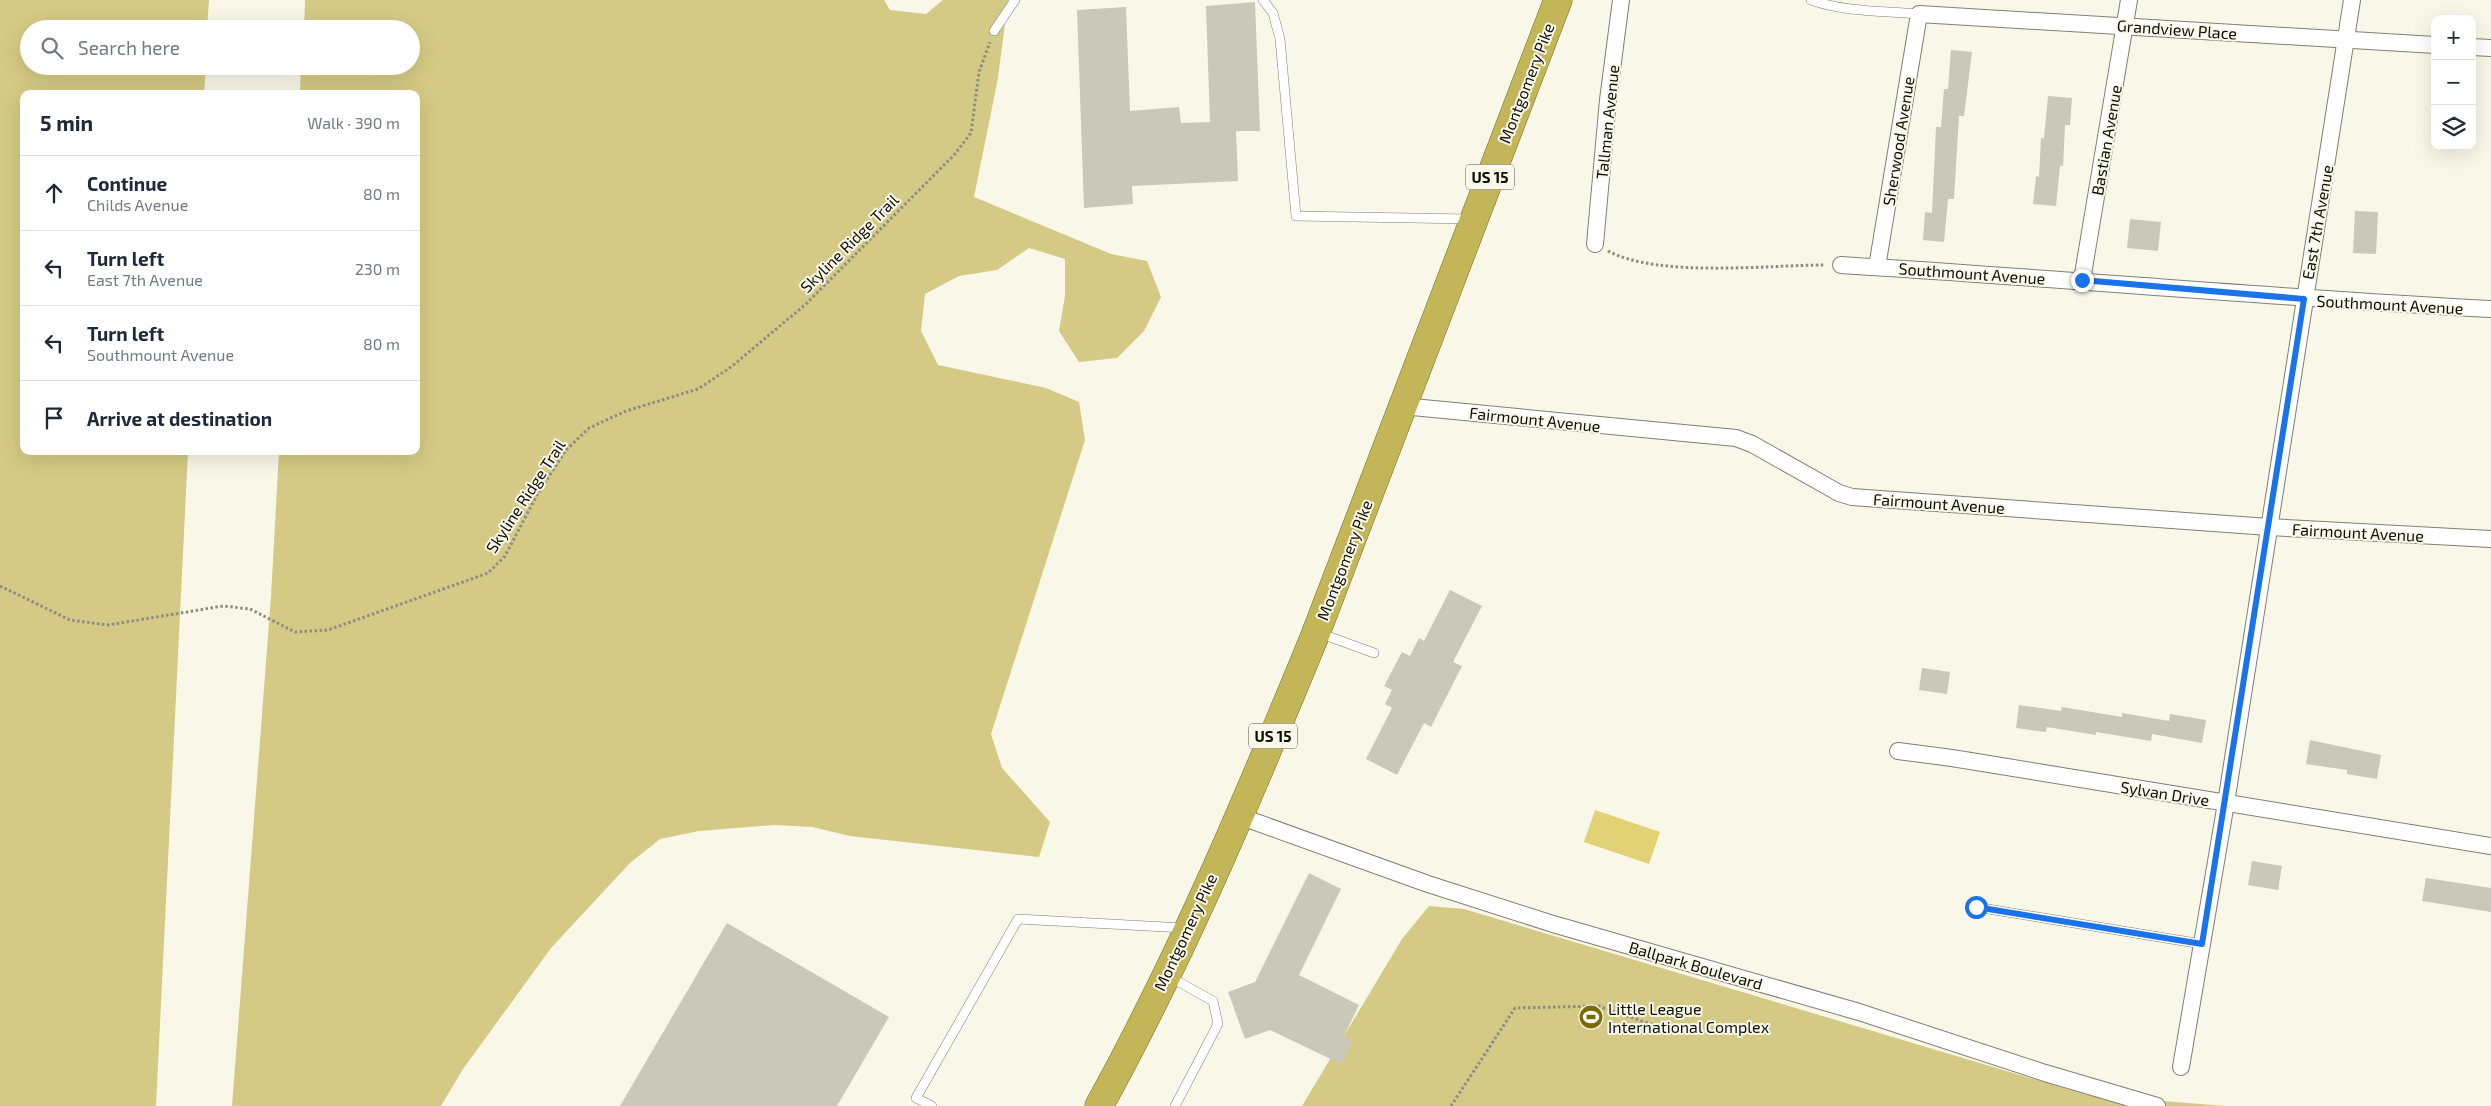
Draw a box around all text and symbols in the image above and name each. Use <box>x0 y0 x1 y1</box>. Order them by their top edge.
street label: Grandview Place <box>2116 15 2238 43</box>
map controls <box>2431 15 2476 150</box>
button: + <box>2431 15 2476 60</box>
search box <box>20 20 420 75</box>
street label: Montgomery Pike <box>1494 20 1558 146</box>
icon: search <box>38 34 66 62</box>
text: Search here <box>78 36 180 59</box>
button: − <box>2431 60 2476 105</box>
street label: Tallman Avenue <box>1592 64 1622 180</box>
street label: Sherwood Avenue <box>1878 75 1918 207</box>
street label: Bastian Avenue <box>2087 83 2125 197</box>
button: layers <box>2431 105 2476 150</box>
text: 5 min <box>40 110 93 135</box>
text: Walk · 390 m <box>307 113 400 132</box>
street label: East 7th Avenue <box>2298 163 2336 281</box>
road number: US 15 <box>1466 164 1514 190</box>
text: Continue <box>87 172 167 195</box>
icon: ahead <box>40 179 68 207</box>
text: 80 m <box>363 184 400 203</box>
street label: Skyline Ridge Trail <box>796 190 902 296</box>
text: Childs Avenue <box>87 195 188 214</box>
text: Turn left <box>87 247 164 270</box>
icon: left <box>40 254 68 282</box>
street label: Southmount Avenue <box>1898 258 2046 288</box>
text: 230 m <box>355 259 400 278</box>
route end <box>2071 269 2094 292</box>
text: East 7th Avenue <box>87 270 203 289</box>
street label: Southmount Avenue <box>2316 291 2464 317</box>
text: Turn left <box>87 322 164 345</box>
icon: left <box>40 329 68 357</box>
text: 80 m <box>363 334 400 353</box>
text: Southmount Avenue <box>87 345 234 364</box>
street label: Fairmount Avenue <box>1468 403 1602 435</box>
icon: arrive <box>40 404 68 432</box>
text: Arrive at destination <box>87 407 272 430</box>
street label: Skyline Ridge Trail <box>481 436 569 556</box>
street label: Fairmount Avenue <box>1873 489 2005 517</box>
street label: Montgomery Pike <box>1312 497 1376 623</box>
street label: Fairmount Avenue <box>2292 519 2424 545</box>
road number: US 15 <box>1249 724 1297 748</box>
street label: Sylvan Drive <box>2119 777 2211 809</box>
street label: Montgomery Pike <box>1150 870 1220 994</box>
route start <box>1965 896 1988 919</box>
street label: Ballpark Boulevard <box>1627 937 1765 993</box>
place label: Little League International Complex <box>1608 999 1770 1036</box>
sports icon: Little League International Complex <box>1578 1004 1604 1030</box>

